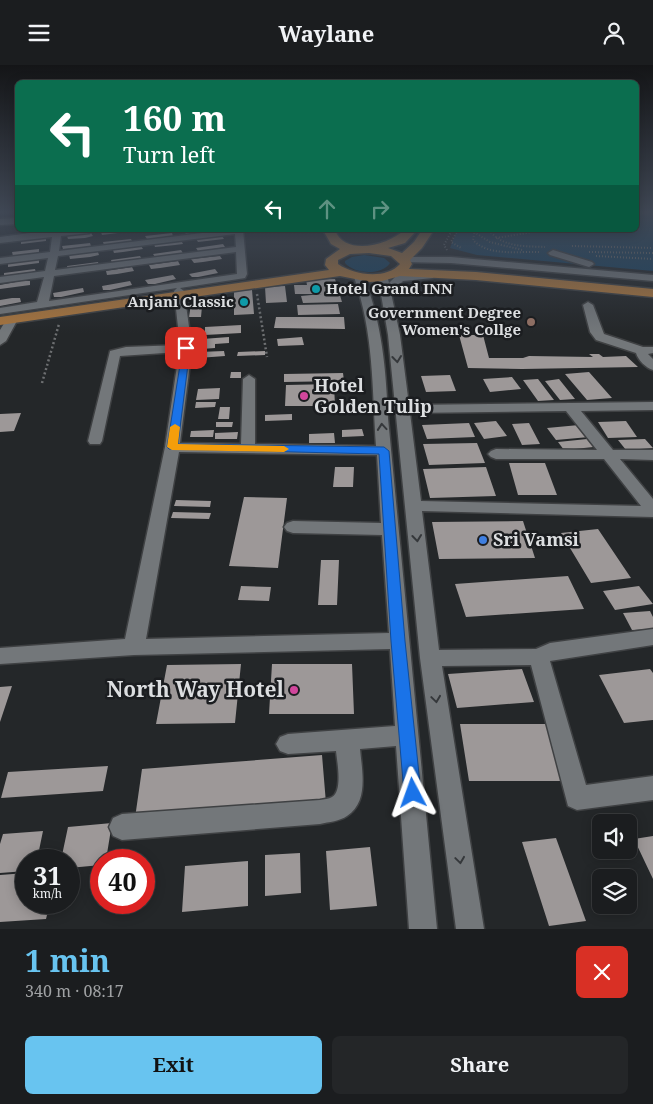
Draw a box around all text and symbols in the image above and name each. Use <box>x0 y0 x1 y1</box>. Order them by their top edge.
text: Waylane <box>279 18 374 48</box>
icon: menu <box>25 19 53 47</box>
icon: person <box>600 19 628 47</box>
text: 160 m <box>123 94 226 141</box>
icon: left <box>40 100 105 165</box>
text: Turn left <box>123 139 215 169</box>
icon: left <box>260 195 288 223</box>
icon: ahead <box>313 195 341 223</box>
icon: right <box>366 195 394 223</box>
place label: Hotel Grand INN <box>326 278 453 298</box>
marker: Hotel Grand INN <box>310 283 322 295</box>
place label: Anjani Classic <box>127 291 234 311</box>
marker: Anjani Classic <box>238 296 250 308</box>
place label: Government Degree Women's Collge <box>368 302 521 339</box>
marker: Government Degree Women's Collge <box>525 316 537 328</box>
pin <box>165 327 207 369</box>
icon: arrive <box>172 334 200 362</box>
one-way arrow <box>391 355 402 363</box>
place label: Hotel Golden Tulip <box>314 373 432 418</box>
marker: Hotel Golden Tulip <box>298 390 310 402</box>
one-way arrow <box>377 423 388 431</box>
place label: Sri Vamsi <box>493 527 580 551</box>
one-way arrow <box>411 534 422 542</box>
marker: Sri Vamsi <box>477 534 489 546</box>
place label: North Way Hotel <box>107 675 285 703</box>
marker: North Way Hotel <box>288 684 300 696</box>
one-way arrow <box>431 695 441 704</box>
position arrow <box>386 766 438 818</box>
map controls <box>592 814 637 914</box>
button: sound <box>592 814 637 859</box>
speed limit sign: 40 <box>90 849 155 914</box>
one-way arrow <box>454 856 464 864</box>
text: 31 <box>33 858 62 892</box>
button: layers <box>592 869 637 914</box>
text: km/h <box>33 885 62 902</box>
text: 1 min <box>25 940 110 981</box>
button: close <box>576 946 628 998</box>
text: 340 m · 08:17 <box>25 980 124 1002</box>
button: Exit <box>25 1036 322 1094</box>
button: Share <box>332 1036 628 1094</box>

